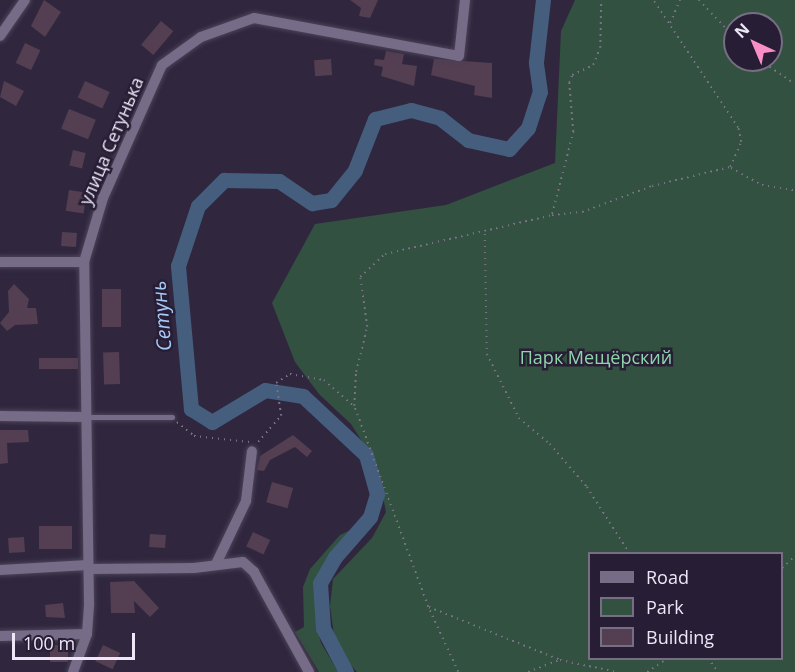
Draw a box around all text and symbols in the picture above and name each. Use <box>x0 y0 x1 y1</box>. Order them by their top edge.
north arrow <box>723 12 783 72</box>
text: N <box>730 18 754 43</box>
street label: улица Сетунька <box>74 74 148 208</box>
water label: Сетунь <box>146 280 176 352</box>
park label: Парк Мещёрский <box>520 346 672 368</box>
legend <box>588 552 783 660</box>
text: Road <box>646 565 689 589</box>
text: Park <box>646 595 684 619</box>
scale bar <box>15 621 138 659</box>
text: Building <box>646 625 714 649</box>
text: 100 m <box>23 631 75 655</box>

